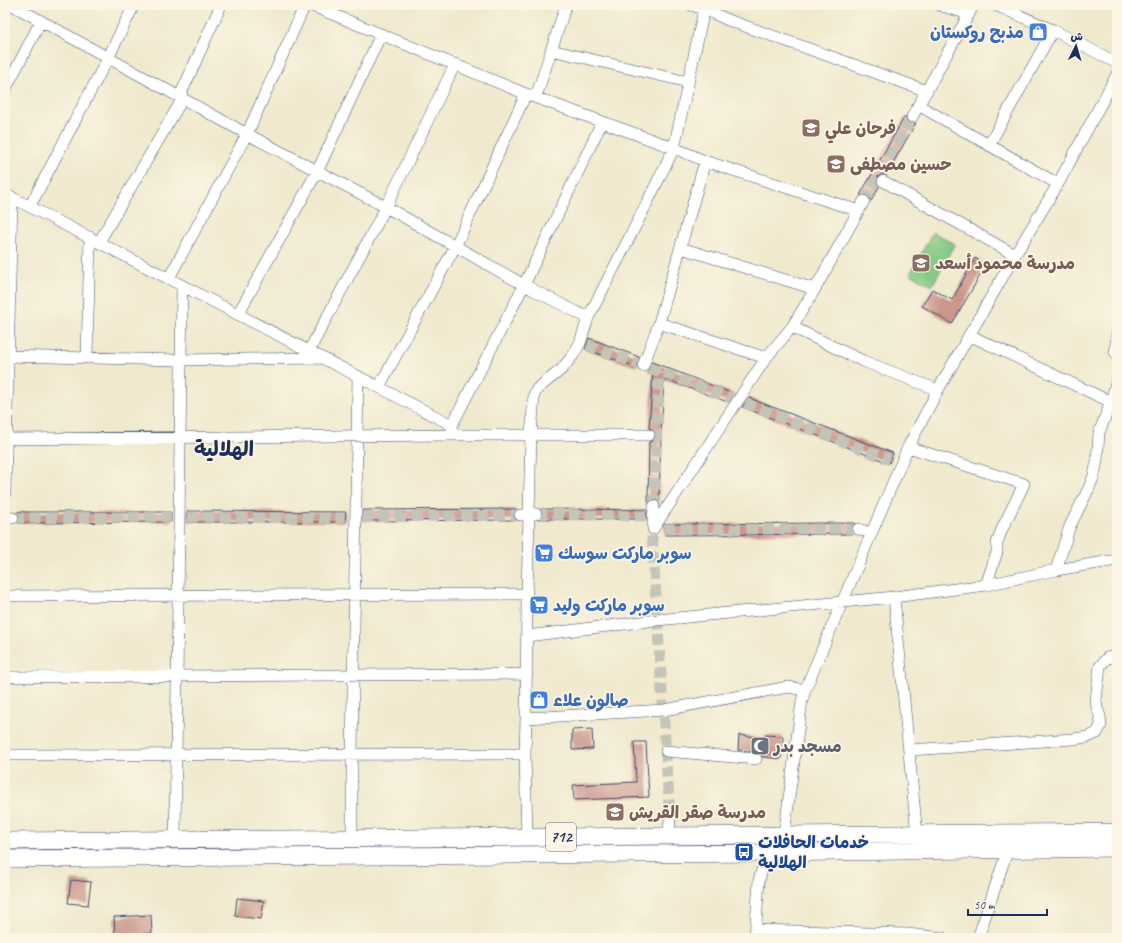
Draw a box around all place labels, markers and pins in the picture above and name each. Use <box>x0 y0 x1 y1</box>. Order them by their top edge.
shop icon: مذبح روكستان <box>1027 21 1049 43</box>
place label: مذبح روكستان <box>930 22 1024 44</box>
school or university icon: فرحان علي <box>800 117 822 139</box>
place label: فرحان علي <box>825 118 896 144</box>
school or university icon: حسين مصطفى <box>825 153 847 175</box>
place label: حسين مصطفى <box>850 154 952 176</box>
school or university icon: مدرسة محمود أسعد <box>910 252 932 274</box>
place label: مدرسة محمود أسعد <box>935 253 1075 274</box>
supermarket icon: سوبر ماركت سوسك <box>533 542 555 564</box>
place label: سوبر ماركت سوسك <box>558 543 692 564</box>
supermarket icon: سوبر ماركت وليد <box>528 594 550 616</box>
place label: سوبر ماركت وليد <box>553 595 665 616</box>
shop icon: صالون علاء <box>528 689 550 711</box>
place label: صالون علاء <box>553 690 629 712</box>
mosque icon: مسجد بدر <box>749 735 771 757</box>
place label: مسجد بدر <box>772 736 842 757</box>
school or university icon: مدرسة صقر القريش <box>604 801 626 823</box>
place label: مدرسة صقر القريش <box>629 802 766 823</box>
place label: خدمات الحافلات الهلالية <box>758 832 869 873</box>
bus stop icon: خدمات الحافلات الهلالية <box>733 841 755 863</box>

